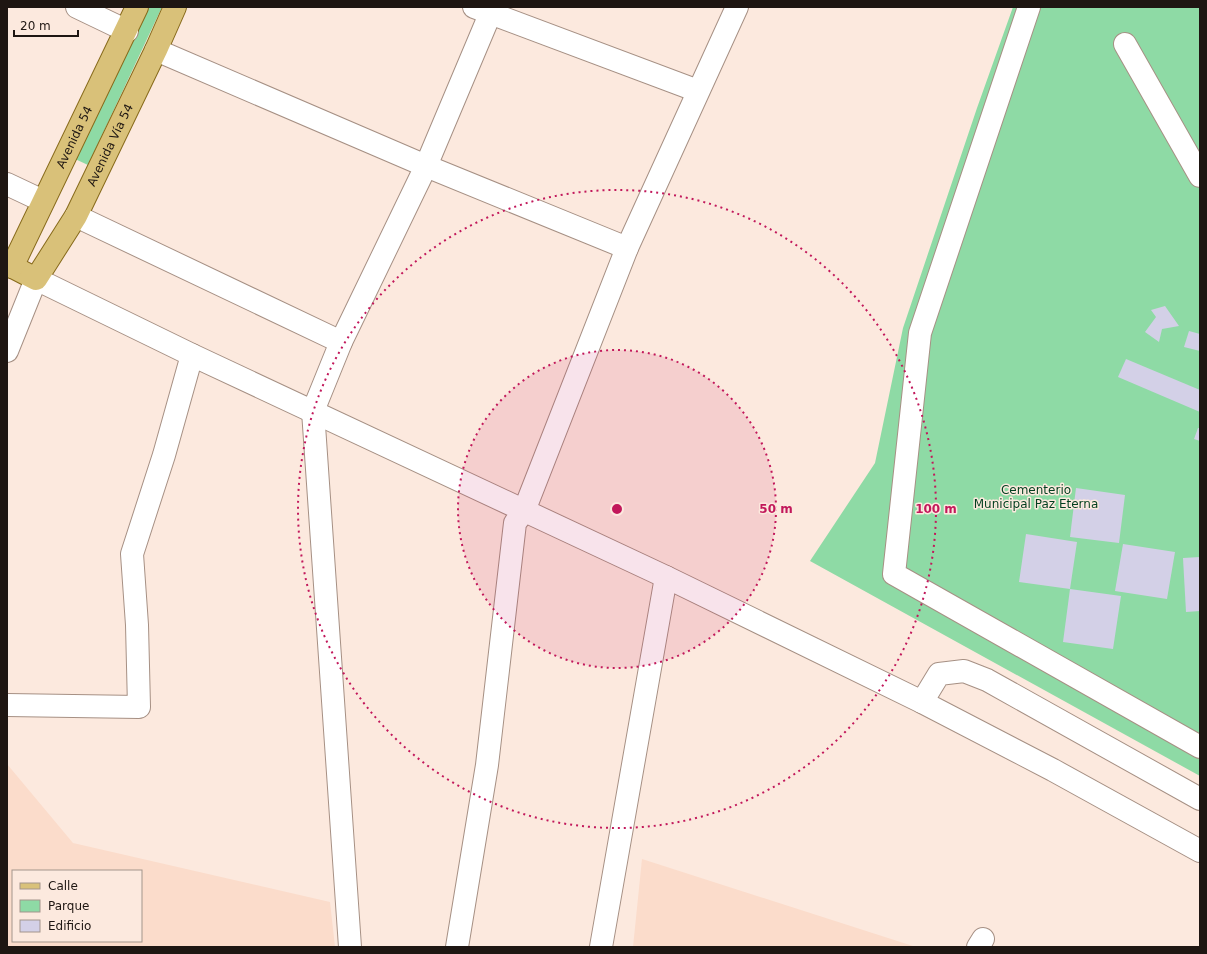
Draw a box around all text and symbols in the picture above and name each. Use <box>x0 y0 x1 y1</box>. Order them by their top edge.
scale bar <box>14 12 78 38</box>
text: 20 m <box>20 19 51 33</box>
street label: Avenida Vía 54 <box>84 102 136 189</box>
street label: Avenida 54 <box>54 104 95 170</box>
park label: Cementerio Municipal Paz Eterna <box>974 483 1098 511</box>
centre of rings <box>610 502 624 516</box>
text: 50 m <box>759 502 793 516</box>
text: 100 m <box>915 502 957 516</box>
legend <box>12 870 142 942</box>
text: Calle <box>48 879 78 893</box>
text: Parque <box>48 899 89 913</box>
text: Edificio <box>48 919 91 933</box>

